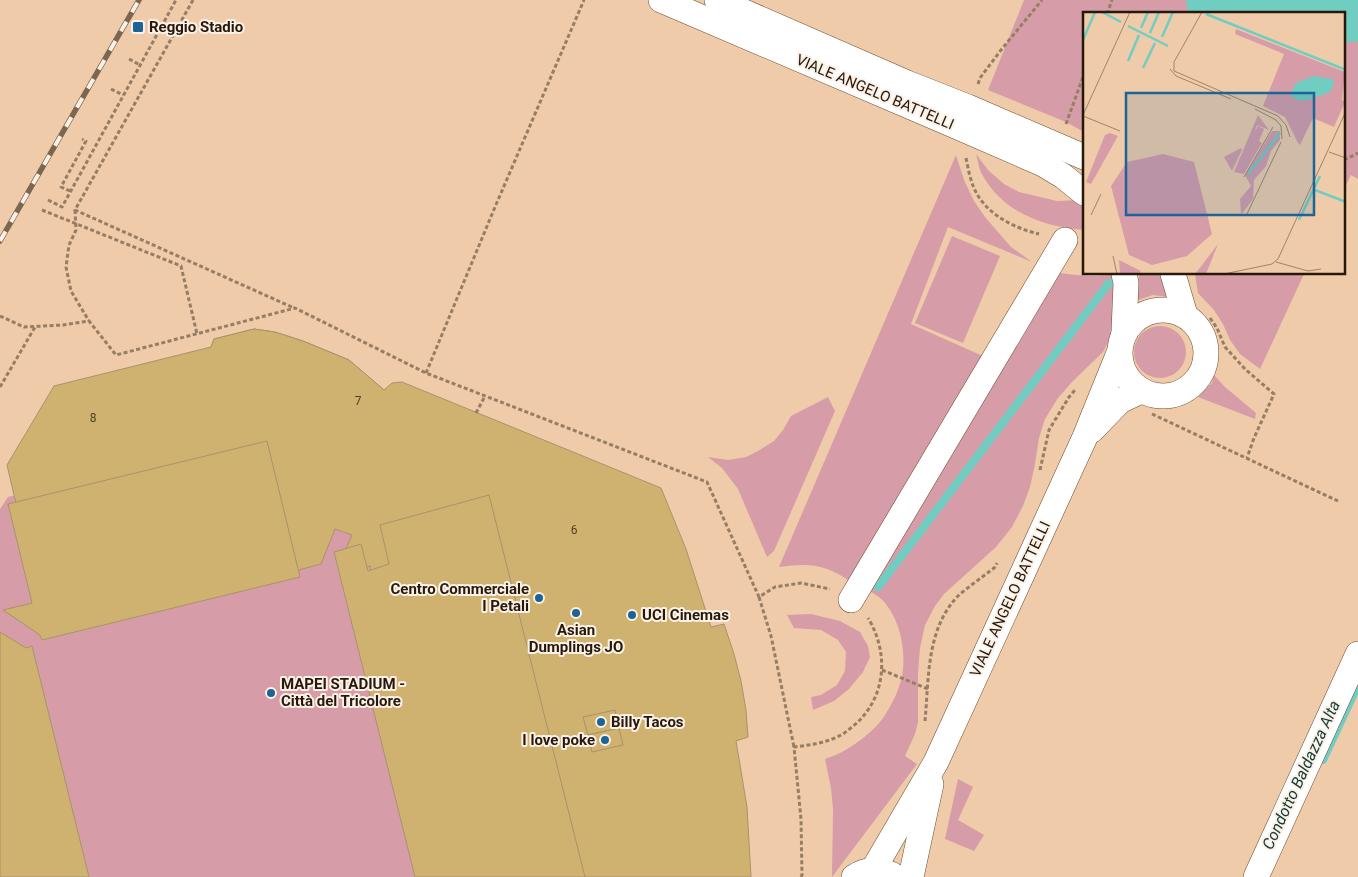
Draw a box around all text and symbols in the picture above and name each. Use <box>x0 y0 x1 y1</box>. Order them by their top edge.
inset map <box>1083 12 1346 275</box>
place label: Reggio Stadio <box>149 18 243 36</box>
marker: Reggio Stadio <box>131 20 145 34</box>
street label: VIALE ANGELO BATTELLI <box>793 51 957 133</box>
house number: 7 <box>355 394 362 408</box>
house number: 8 <box>90 411 97 425</box>
street label: VIALE ANGELO BATTELLI <box>966 518 1054 680</box>
house number: 6 <box>571 523 578 537</box>
place label: Centro Commerciale I Petali <box>391 580 529 615</box>
marker: Centro Commerciale I Petali <box>533 592 545 604</box>
place label: UCI Cinemas <box>642 606 729 624</box>
marker: Asian Dumplings JO <box>570 607 582 619</box>
marker: UCI Cinemas <box>626 609 638 621</box>
place label: Asian Dumplings JO <box>529 621 623 656</box>
place label: MAPEI STADIUM - Città del Tricolore <box>281 675 405 710</box>
marker: MAPEI STADIUM - Città del Tricolore <box>265 687 277 699</box>
water label: Condotto Baldazza Alta <box>1258 697 1344 853</box>
place label: Billy Tacos <box>611 713 684 731</box>
marker: Billy Tacos <box>595 716 607 728</box>
place label: I love poke <box>522 731 595 749</box>
marker: I love poke <box>599 734 611 746</box>

